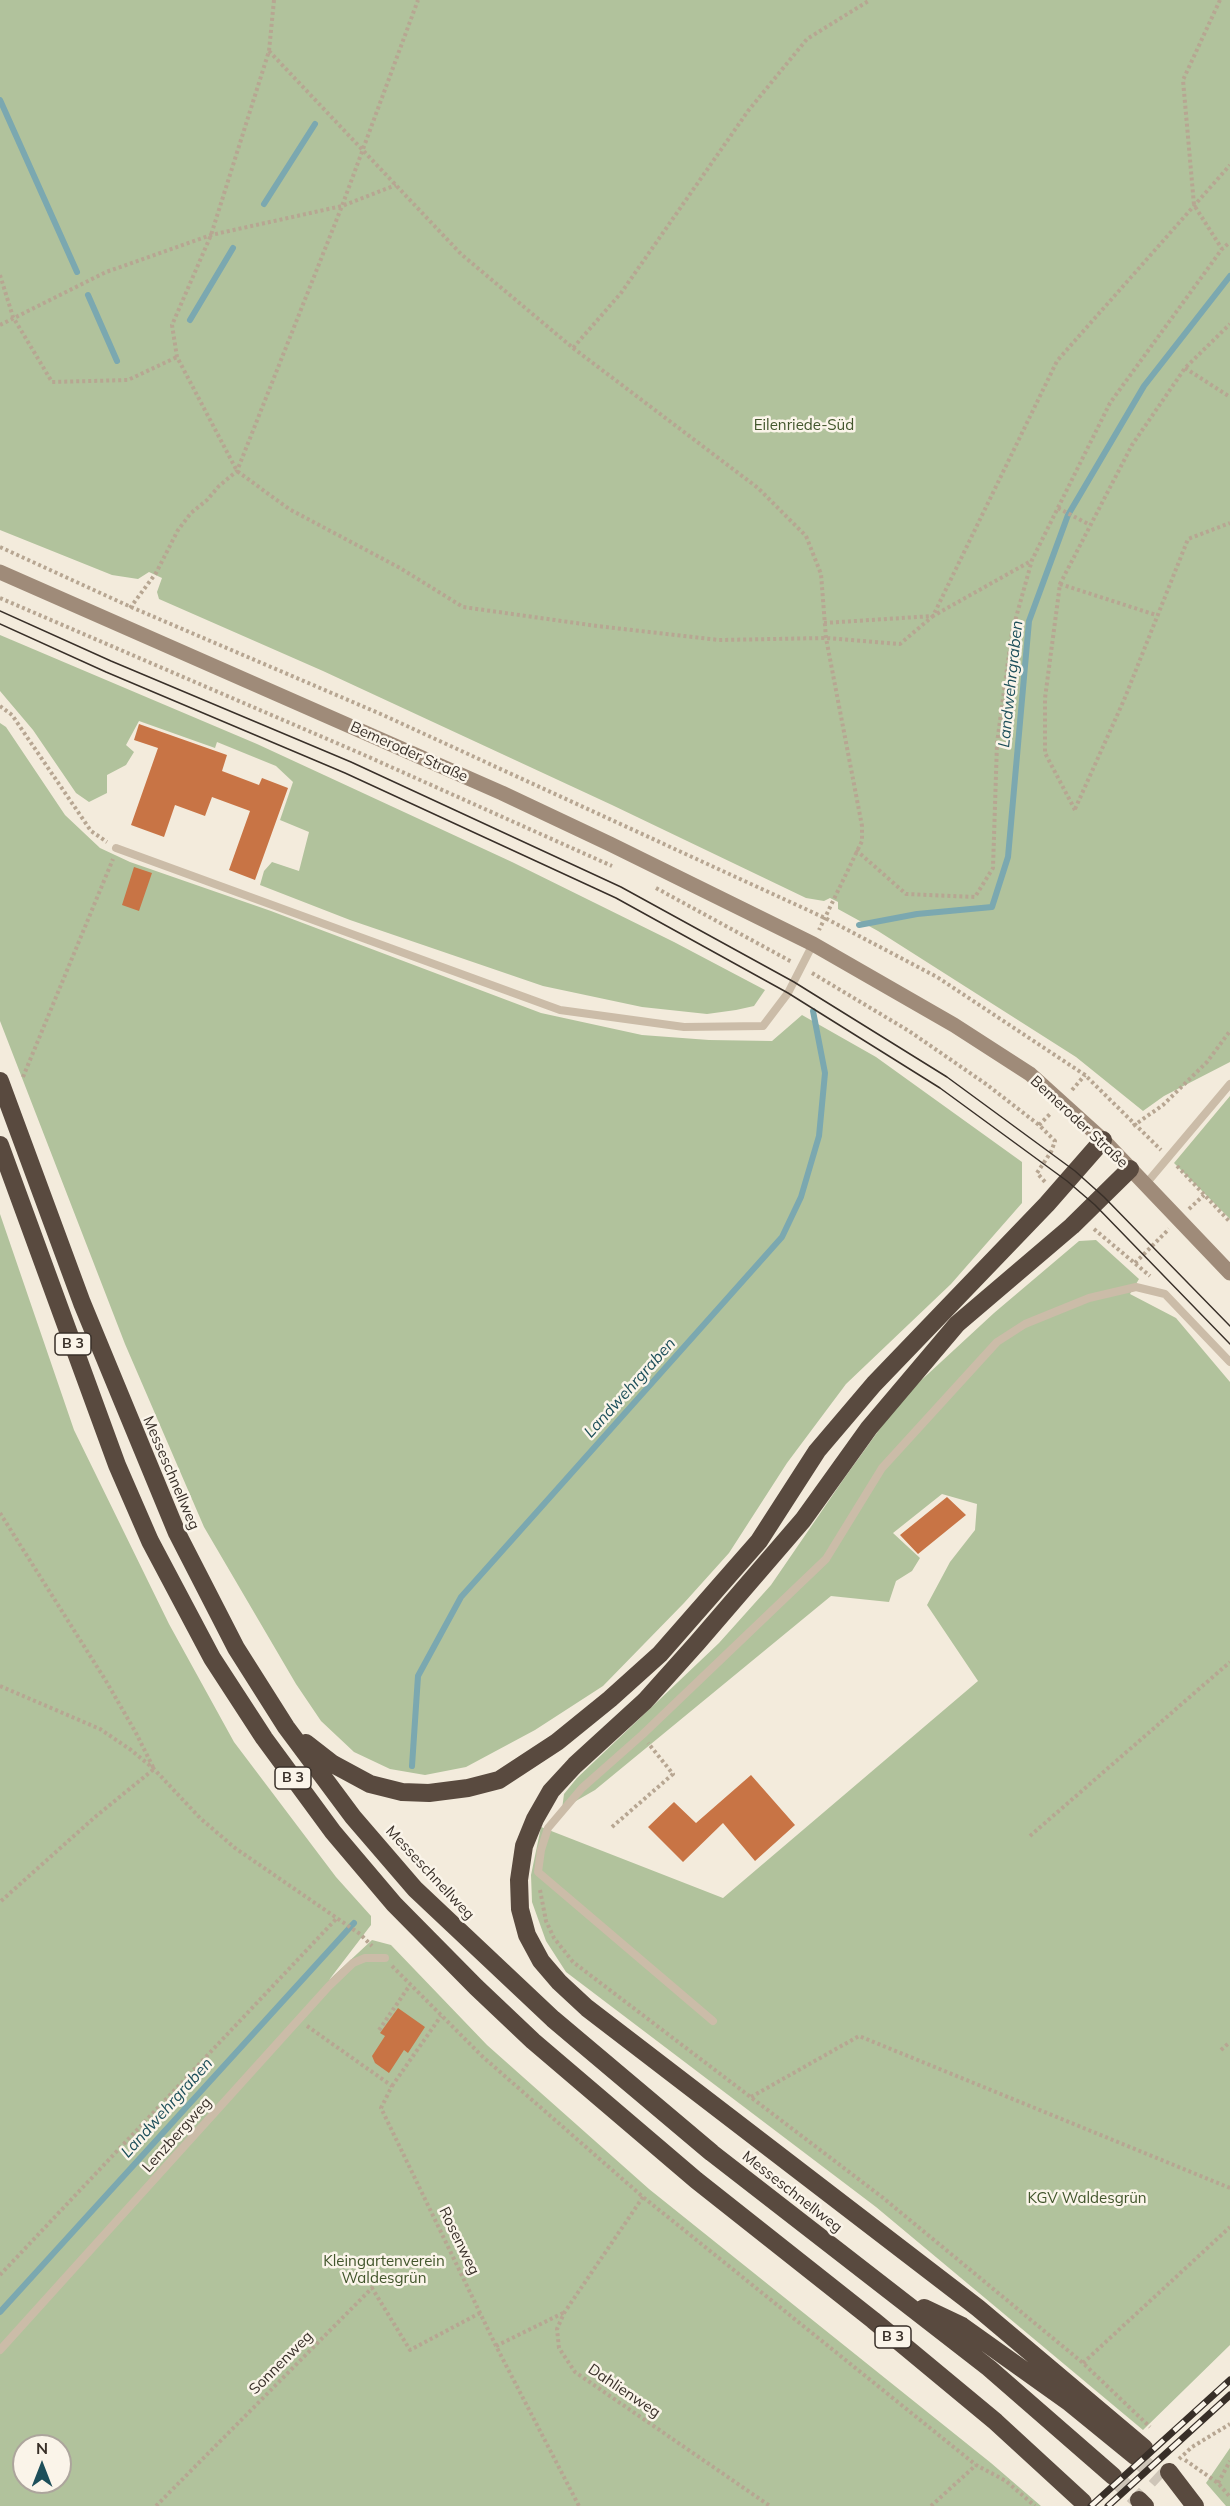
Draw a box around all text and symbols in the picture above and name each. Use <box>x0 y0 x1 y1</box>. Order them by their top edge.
park label: Eilenriede-Süd <box>754 416 854 434</box>
water label: Landwehrgraben <box>995 620 1027 748</box>
street label: Bemeroder Straße <box>347 718 471 786</box>
street label: Bemeroder Straße <box>1027 1072 1131 1172</box>
road number: B 3 <box>55 1333 91 1355</box>
water label: Landwehrgraben <box>580 1334 680 1442</box>
street label: Messeschnellweg <box>139 1413 203 1533</box>
road number: B 3 <box>275 1767 311 1789</box>
street label: Messeschnellweg <box>382 1822 478 1924</box>
water label: Landwehrgraben <box>117 2054 217 2162</box>
street label: Lenzbergweg <box>139 2094 215 2176</box>
street label: Messeschnellweg <box>738 2147 846 2237</box>
park label: KGV Waldesgrün <box>1027 2189 1147 2207</box>
street label: Rosenweg <box>435 2204 483 2278</box>
park label: Kleingartenverein Waldesgrün <box>323 2252 445 2287</box>
road number: B 3 <box>875 2326 911 2348</box>
street label: Sonnenweg <box>245 2327 317 2399</box>
street label: Dahlienweg <box>585 2360 663 2422</box>
north arrow <box>12 2434 72 2494</box>
text: N <box>36 2438 48 2458</box>

